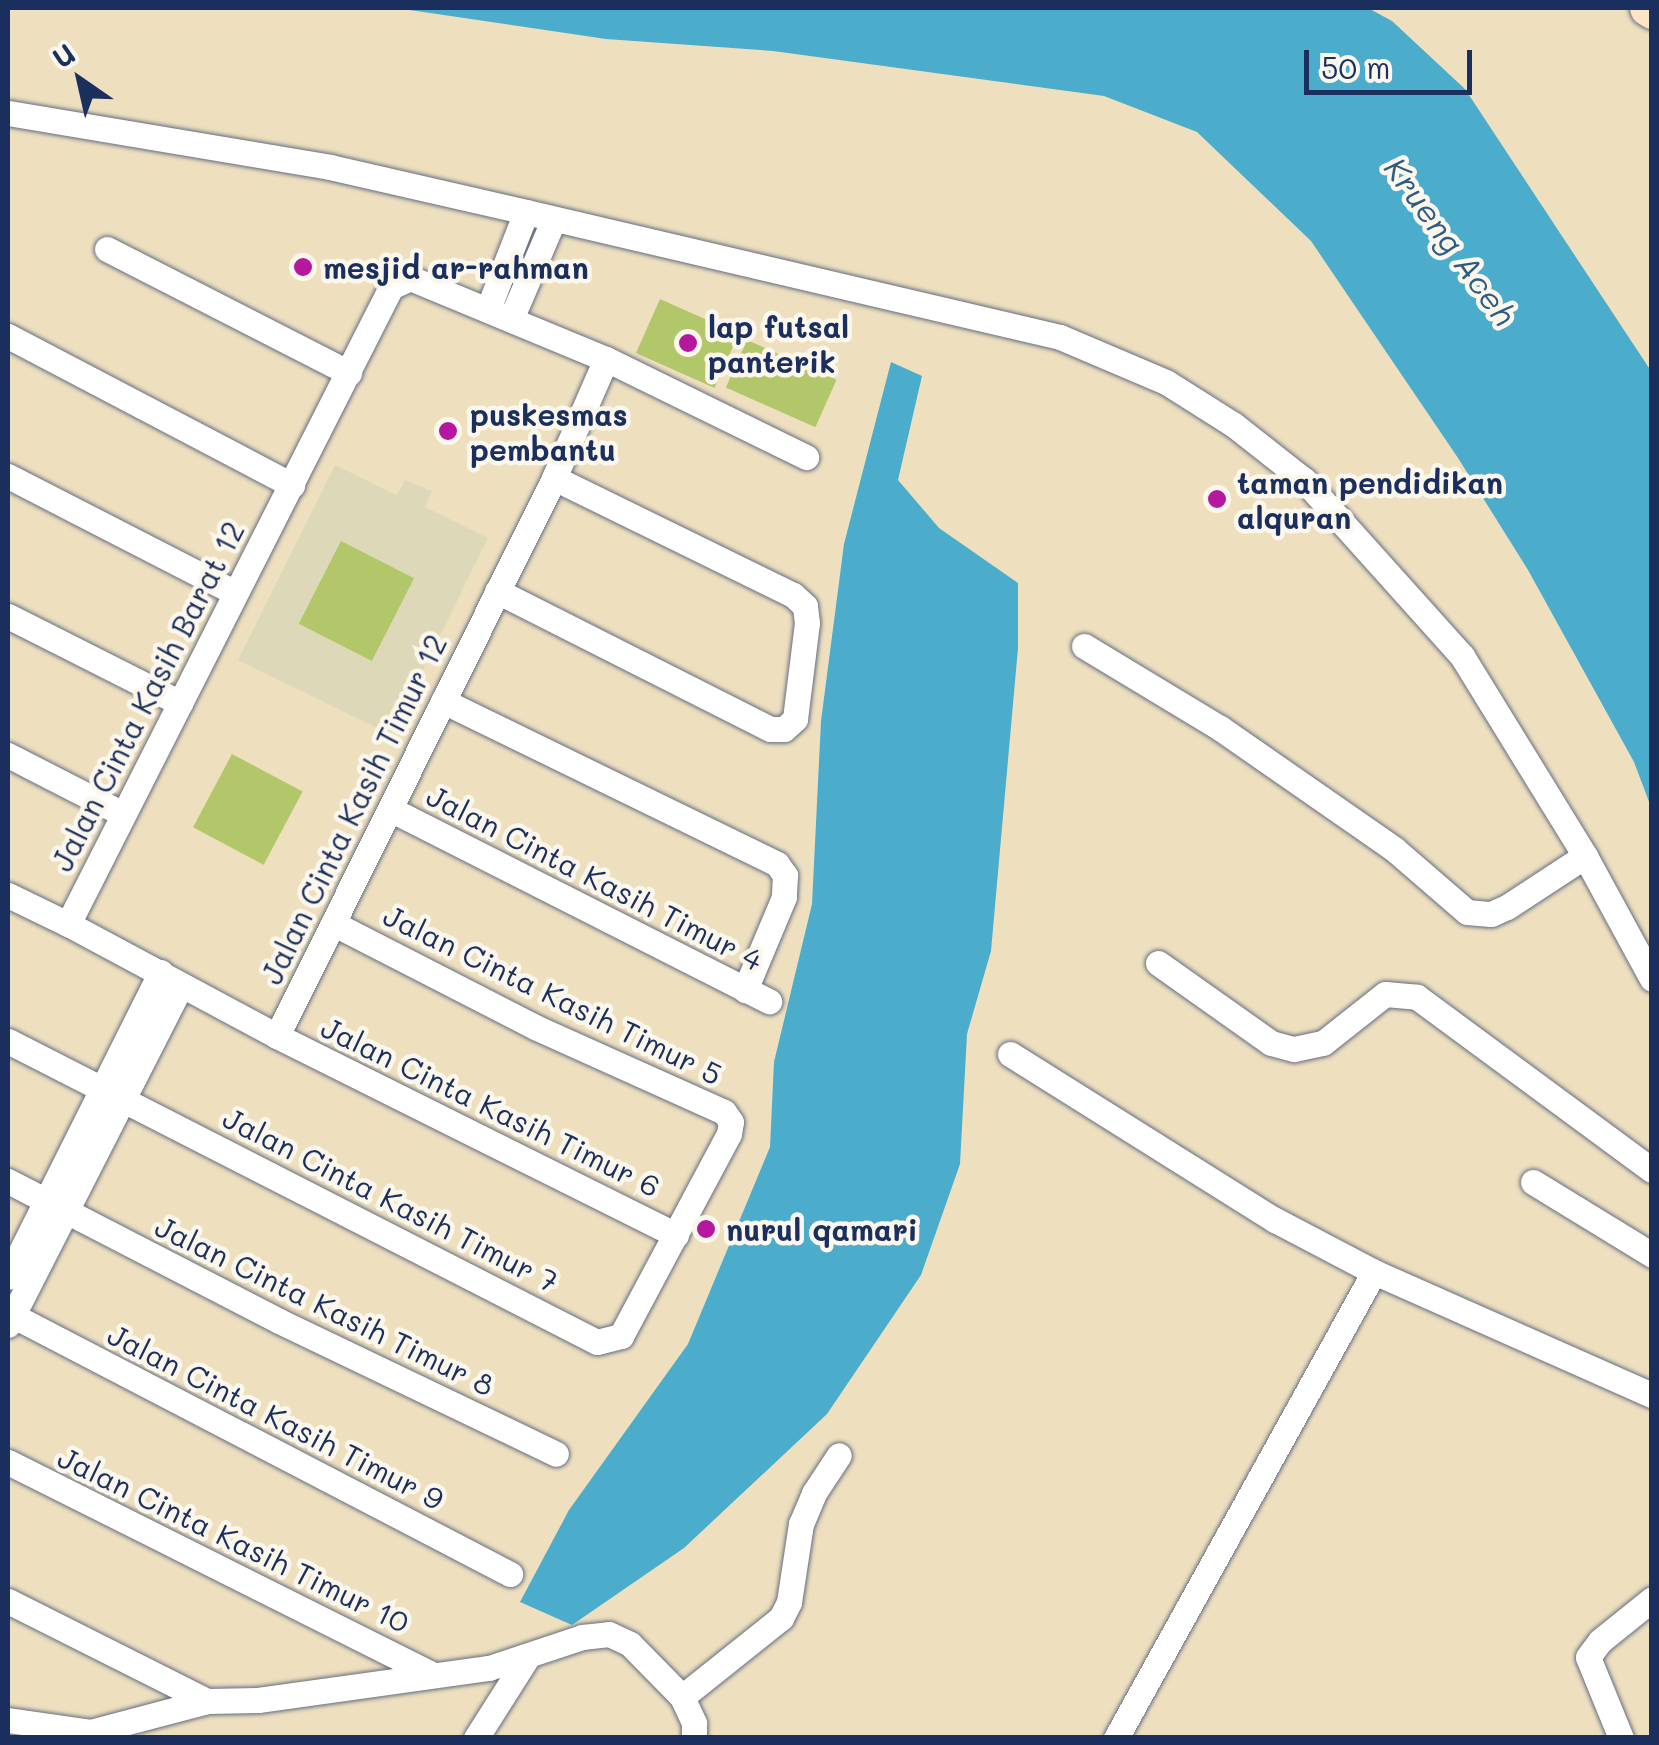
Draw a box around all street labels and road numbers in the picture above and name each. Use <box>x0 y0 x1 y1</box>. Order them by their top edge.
street label: Jalan Cinta Kasih Barat 12 <box>43 515 251 877</box>
street label: Jalan Cinta Kasih Timur 12 <box>253 628 453 990</box>
street label: Jalan Cinta Kasih Timur 4 <box>421 777 769 977</box>
street label: Jalan Cinta Kasih Timur 5 <box>378 896 728 1092</box>
street label: Jalan Cinta Kasih Timur 6 <box>316 1008 666 1204</box>
street label: Jalan Cinta Kasih Timur 7 <box>218 1099 564 1299</box>
street label: Jalan Cinta Kasih Timur 8 <box>150 1207 500 1403</box>
street label: Jalan Cinta Kasih Timur 9 <box>102 1315 450 1517</box>
street label: Jalan Cinta Kasih Timur 10 <box>53 1438 415 1640</box>

